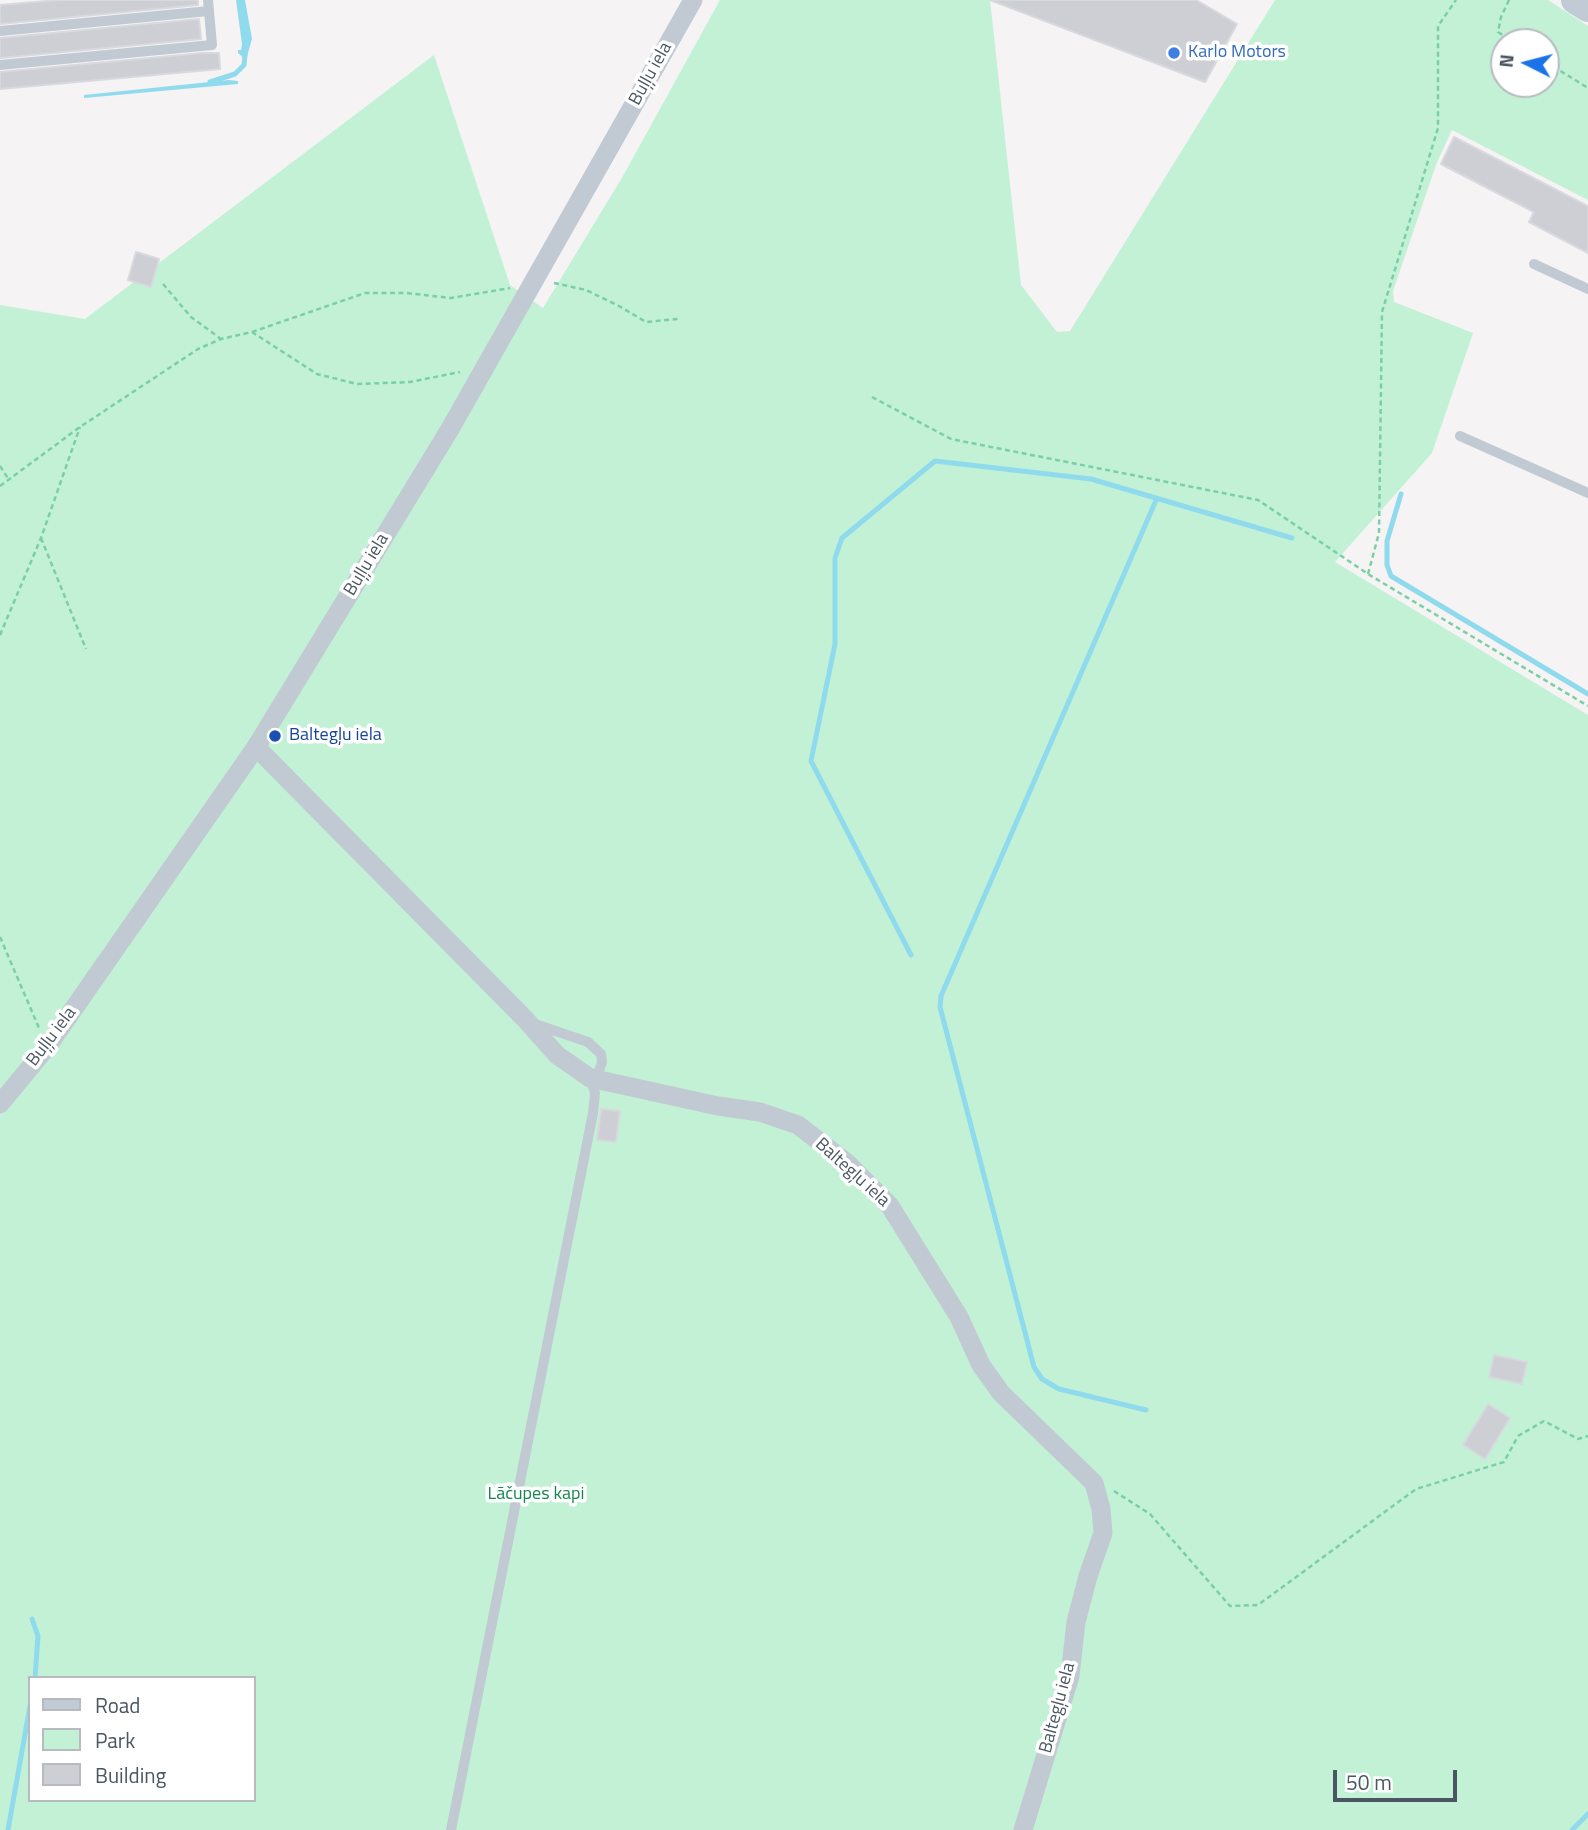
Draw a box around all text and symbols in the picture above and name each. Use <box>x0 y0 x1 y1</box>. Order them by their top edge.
north arrow <box>1490 28 1560 98</box>
street label: Buļļu iela <box>625 39 677 109</box>
place label: Karlo Motors <box>1188 42 1286 64</box>
marker: Karlo Motors <box>1166 45 1182 61</box>
text: N <box>1490 53 1521 69</box>
street label: Buļļu iela <box>340 530 394 600</box>
place label: Baltegļu iela <box>289 725 382 747</box>
marker: Baltegļu iela <box>267 728 283 744</box>
street label: Buļļu iela <box>23 1003 81 1071</box>
street label: Baltegļu iela <box>810 1134 894 1212</box>
park label: Lāčupes kapi <box>488 1484 584 1506</box>
street label: Baltegļu iela <box>1036 1660 1080 1756</box>
legend <box>28 1676 256 1802</box>
text: Road <box>95 1689 140 1721</box>
text: Park <box>95 1724 135 1756</box>
scale bar <box>1336 1756 1460 1800</box>
text: Building <box>95 1759 166 1791</box>
text: 50 m <box>1346 1766 1392 1798</box>

